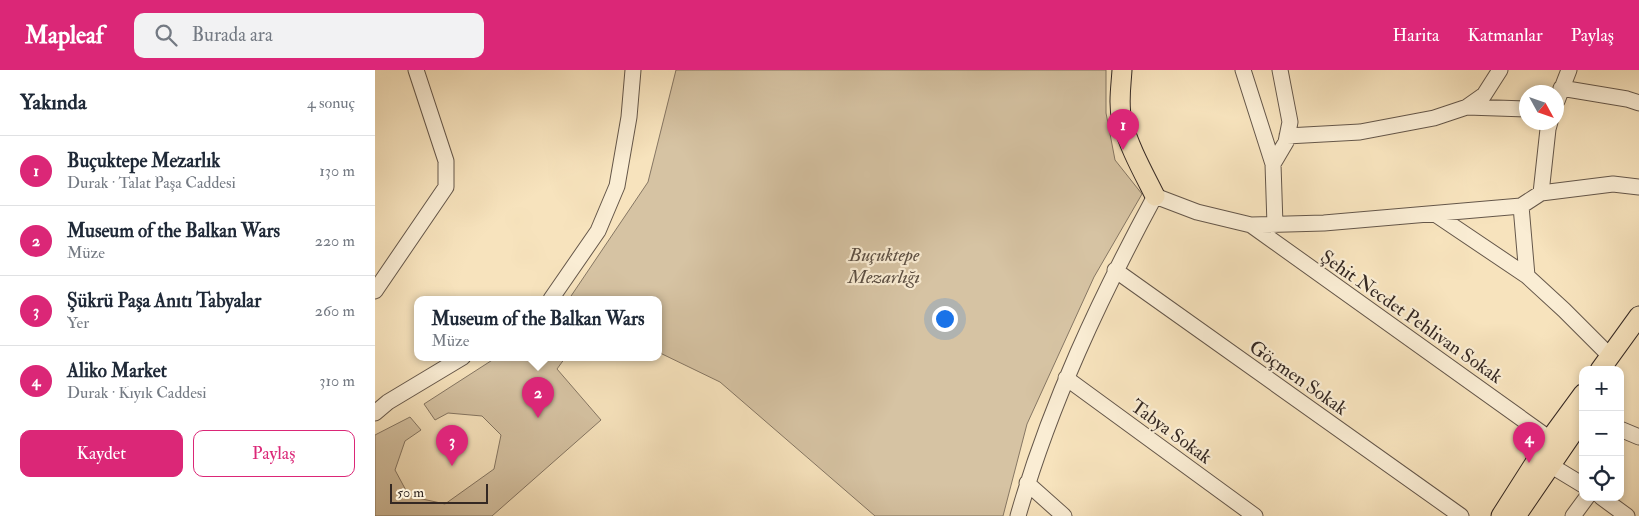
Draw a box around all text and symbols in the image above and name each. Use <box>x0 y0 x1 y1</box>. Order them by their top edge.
search box <box>134 13 484 58</box>
text: Mapleaf <box>25 20 104 51</box>
icon: search <box>152 21 180 49</box>
text: Burada ara <box>192 23 273 47</box>
text: Harita <box>1393 24 1439 47</box>
text: Katmanlar <box>1467 24 1543 47</box>
text: Paylaş <box>1571 24 1614 47</box>
north arrow <box>1519 85 1564 130</box>
text: Yakında <box>20 89 87 116</box>
text: 4 sonuç <box>307 93 355 113</box>
pin: 1 <box>1107 109 1139 150</box>
text: Buçuktepe Mezarlık <box>67 149 220 173</box>
text: 1 <box>33 161 39 181</box>
text: 130 m <box>319 161 355 181</box>
text: Durak · Talat Paşa Caddesi <box>67 173 236 193</box>
text: Museum of the Balkan Wars <box>67 219 280 243</box>
text: 2 <box>32 231 40 251</box>
text: 220 m <box>315 231 355 251</box>
text: Müze <box>67 243 105 263</box>
park label: Buçuktepe Mezarlığı <box>847 243 920 289</box>
street label: Şehit Necdet Pehlivan Sokak <box>1316 245 1507 389</box>
text: Şükrü Paşa Anıtı Tabyalar <box>67 289 261 313</box>
popup <box>414 296 662 361</box>
text: 3 <box>33 301 39 321</box>
text: 260 m <box>315 301 355 321</box>
your location <box>932 306 958 332</box>
text: Museum of the Balkan Wars <box>431 307 645 331</box>
text: Yer <box>67 313 89 333</box>
text: Müze <box>431 331 469 351</box>
street label: Göçmen Sokak <box>1245 335 1352 421</box>
text: Aliko Market <box>67 359 167 383</box>
map controls <box>1579 366 1624 501</box>
button: + <box>1579 366 1624 411</box>
text: 4 <box>32 371 40 391</box>
text: 310 m <box>319 371 355 391</box>
pin: 2 <box>522 377 554 418</box>
text: Durak · Kıyık Caddesi <box>67 383 207 403</box>
street label: Tabya Sokak <box>1126 394 1217 469</box>
button: − <box>1579 411 1624 456</box>
pin: 4 <box>1513 422 1545 463</box>
pin: 3 <box>436 425 468 466</box>
button: Kaydet <box>20 430 183 477</box>
button: Paylaş <box>193 430 355 477</box>
button: locate <box>1579 456 1624 501</box>
scale bar <box>390 481 487 504</box>
text: 50 m <box>397 484 424 501</box>

